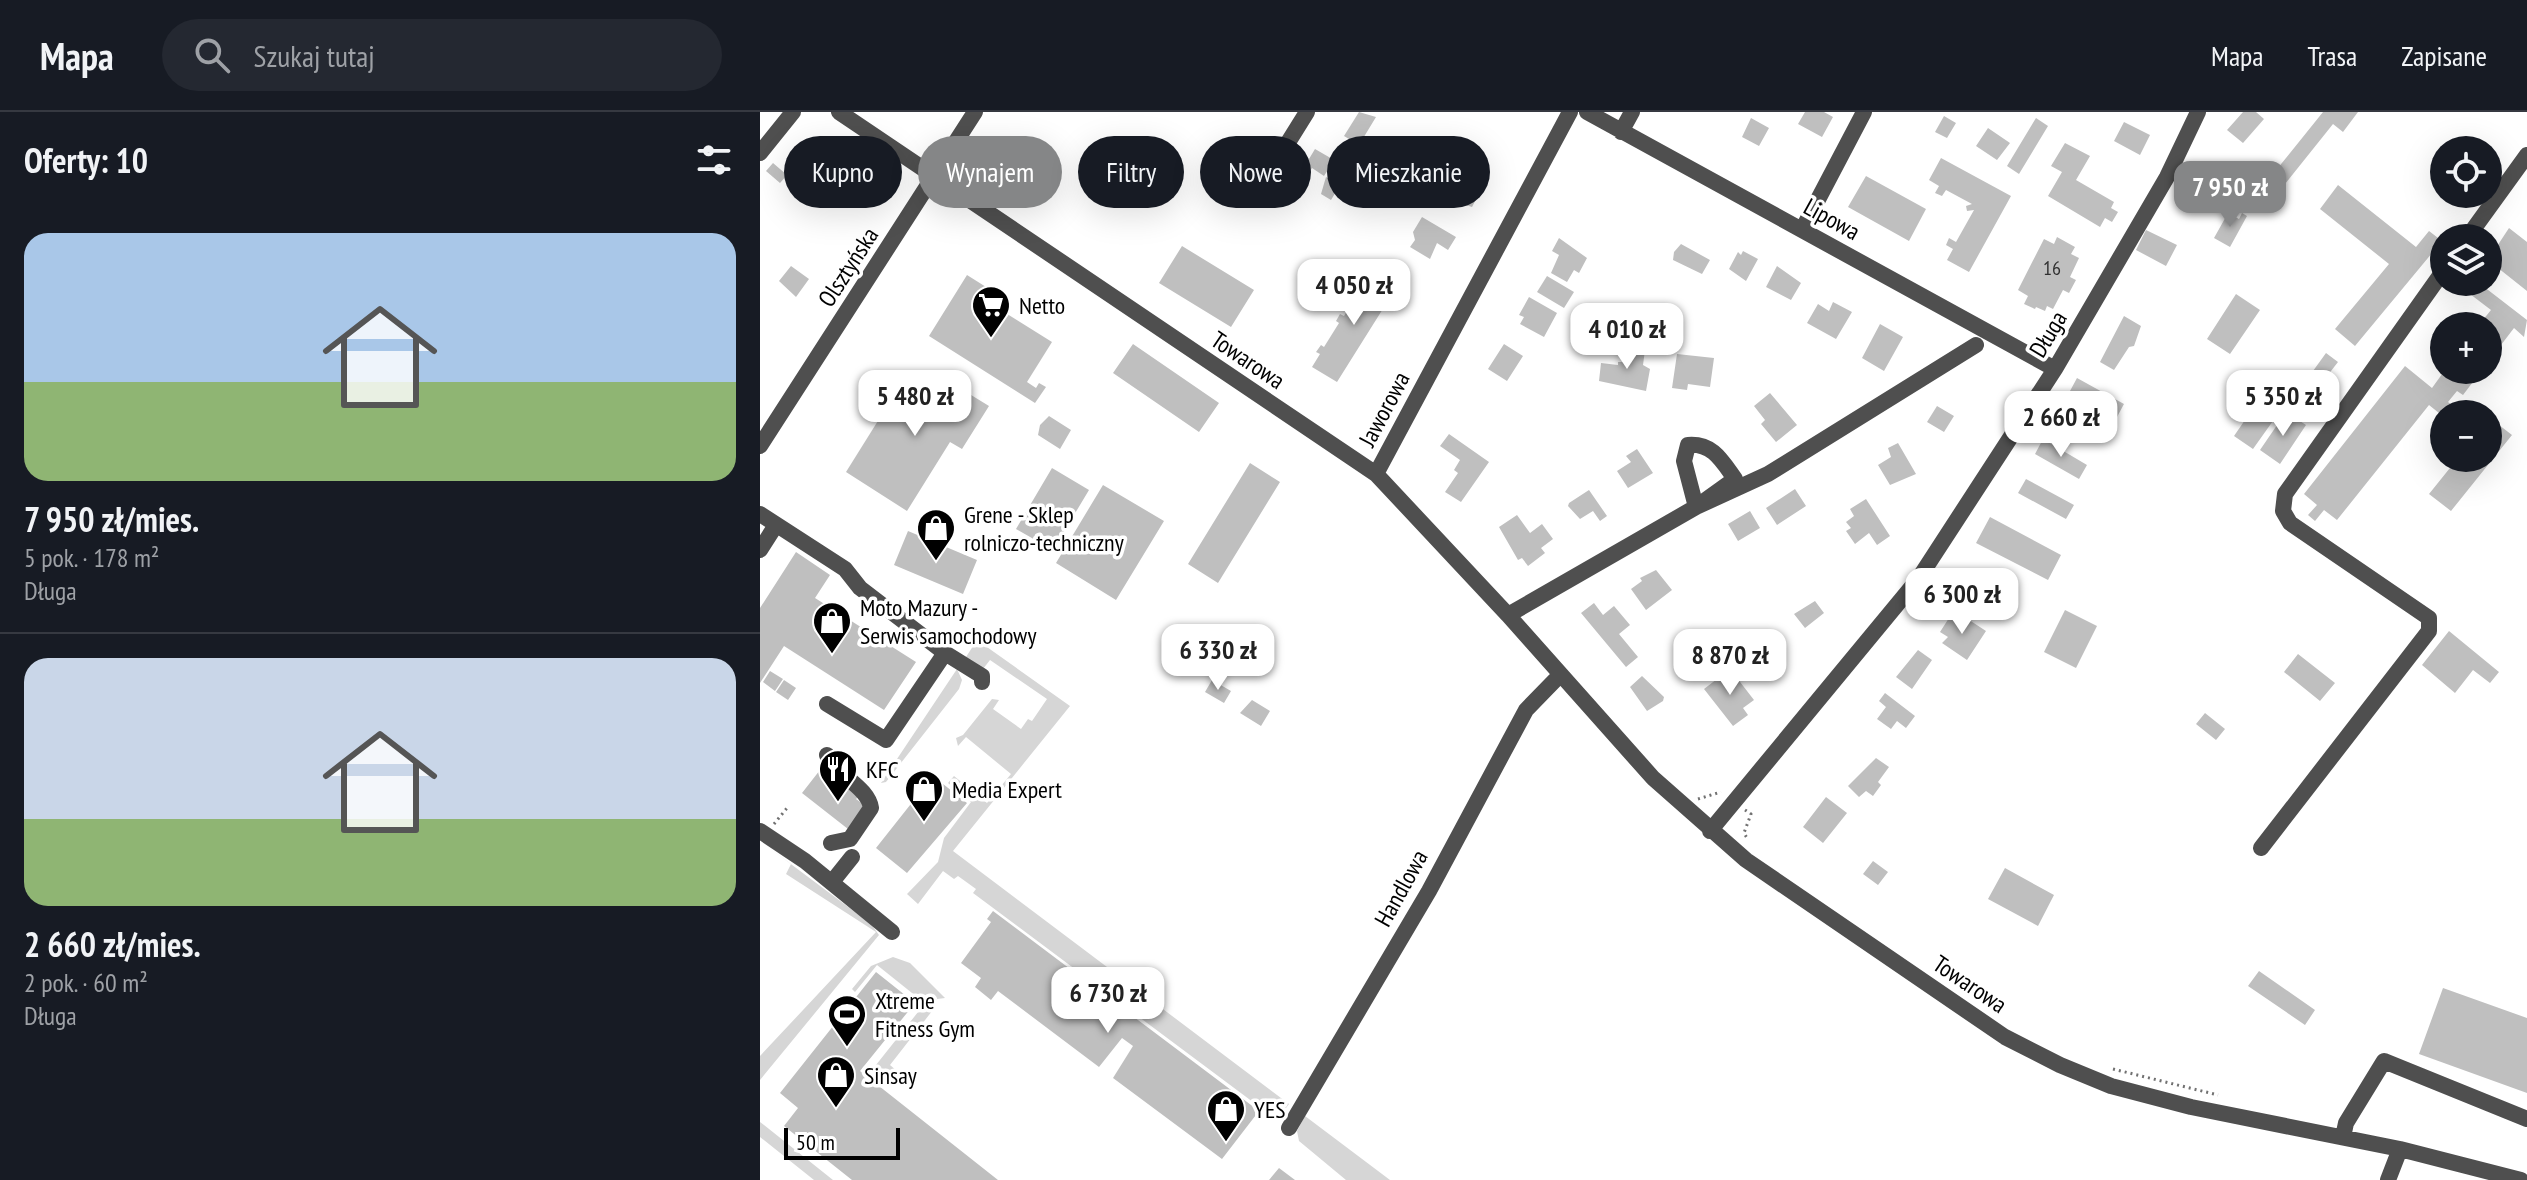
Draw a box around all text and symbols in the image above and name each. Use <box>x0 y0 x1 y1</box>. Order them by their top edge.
search box <box>162 19 722 91</box>
text: Mapa <box>40 31 114 80</box>
icon: search <box>190 33 234 77</box>
text: Szukaj tutaj <box>254 36 375 75</box>
text: Mapa <box>2211 37 2263 74</box>
text: Trasa <box>2307 37 2357 74</box>
text: Zapisane <box>2401 37 2487 74</box>
chip: Kupno <box>784 136 902 208</box>
chip: Wynajem <box>918 136 1062 208</box>
chip: Filtry <box>1078 136 1184 208</box>
chip: Nowe <box>1200 136 1311 208</box>
chip: Mieszkanie <box>1327 136 1490 208</box>
map controls <box>2430 136 2502 472</box>
button: locate <box>2430 136 2502 208</box>
text: Oferty: 10 <box>24 138 148 182</box>
icon: filters <box>692 138 736 182</box>
pin: 7 950 zł <box>2147 161 2313 229</box>
text: 7 950 zł <box>2192 170 2268 203</box>
street label: Lipowa <box>1798 191 1866 247</box>
street label: Olsztyńska <box>811 221 885 313</box>
button: layers <box>2430 224 2502 296</box>
house number: 16 <box>2043 255 2061 281</box>
pin: 4 050 zł <box>1271 259 1437 327</box>
text: 4 050 zł <box>1315 268 1393 301</box>
supermarket icon: Netto <box>970 284 1012 339</box>
icon: home <box>308 285 452 429</box>
place label: Netto <box>1019 290 1065 321</box>
pin: 4 010 zł <box>1544 303 1710 371</box>
street label: Długa <box>2022 305 2074 363</box>
text: 4 010 zł <box>1588 312 1666 345</box>
button: + <box>2430 312 2502 384</box>
street label: Towarowa <box>1205 324 1291 396</box>
street label: Jaworowa <box>1351 366 1417 453</box>
pin: 5 480 zł <box>832 370 998 438</box>
pin: 5 350 zł <box>2200 370 2366 438</box>
text: 5 480 zł <box>876 379 954 412</box>
text: 5 350 zł <box>2244 379 2322 412</box>
pin: 2 660 zł <box>1978 391 2144 459</box>
text: 2 660 zł <box>2022 400 2100 433</box>
button: − <box>2430 400 2502 472</box>
text: 7 950 zł/mies. <box>24 497 199 541</box>
place label: Grene - Sklep rolniczo-techniczny <box>964 499 1124 558</box>
shop icon: Grene - Sklep rolniczo-techniczny <box>915 507 957 562</box>
text: 5 pok. · 178 m² <box>24 541 159 574</box>
pin: 6 300 zł <box>1879 568 2045 636</box>
text: Długa <box>24 574 77 607</box>
text: 6 300 zł <box>1923 577 2001 610</box>
place label: Moto Mazury - Serwis samochodowy <box>860 592 1036 651</box>
shop icon: Moto Mazury - Serwis samochodowy <box>811 600 853 655</box>
pin: 6 330 zł <box>1135 624 1301 692</box>
pin: 8 870 zł <box>1647 629 1813 697</box>
text: 6 330 zł <box>1179 633 1257 666</box>
text: 8 870 zł <box>1691 638 1769 671</box>
icon: home <box>308 710 452 854</box>
restaurant icon: KFC <box>817 748 859 803</box>
place label: KFC <box>866 754 899 785</box>
shop icon: Media Expert <box>903 768 945 823</box>
place label: Media Expert <box>952 774 1062 805</box>
street label: Handlowa <box>1367 844 1435 932</box>
text: 2 660 zł/mies. <box>24 922 201 966</box>
street label: Towarowa <box>1927 948 2013 1020</box>
text: 2 pok. · 60 m² <box>24 966 148 999</box>
pin: 6 730 zł <box>1025 967 1191 1035</box>
text: 6 730 zł <box>1069 976 1147 1009</box>
place label: Xtreme Fitness Gym <box>875 985 975 1044</box>
sports icon: Xtreme Fitness Gym <box>826 993 868 1048</box>
text: Długa <box>24 999 77 1032</box>
shop icon: Sinsay <box>815 1054 857 1109</box>
place label: Sinsay <box>864 1060 917 1091</box>
shop icon: YES <box>1205 1088 1247 1143</box>
place label: YES <box>1254 1094 1286 1125</box>
scale bar <box>784 1124 900 1160</box>
text: 50 m <box>796 1128 835 1156</box>

